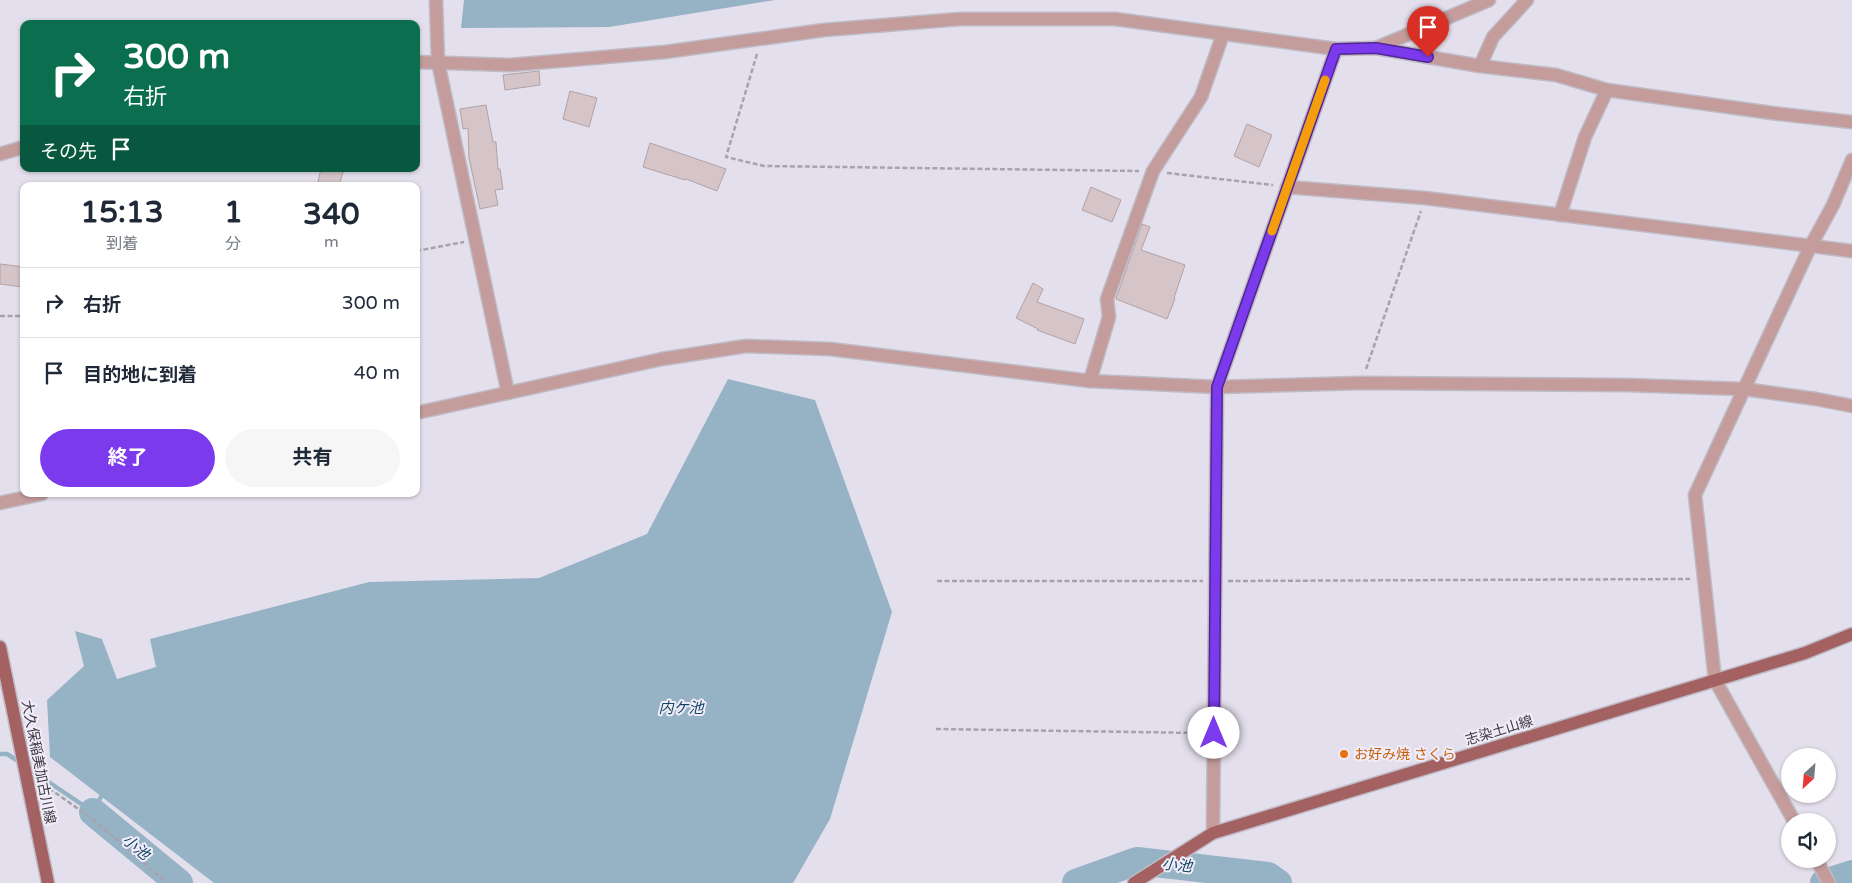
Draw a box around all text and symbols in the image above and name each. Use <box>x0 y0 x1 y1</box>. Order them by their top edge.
pin <box>1407 6 1449 57</box>
icon: arrive <box>1414 13 1442 41</box>
text: 300 m <box>123 36 230 78</box>
icon: right <box>40 40 105 105</box>
text: 右折 <box>123 84 167 110</box>
icon: arrive <box>107 135 135 163</box>
text: その先 <box>40 141 97 163</box>
text: 15:13 <box>80 194 164 231</box>
text: 1 <box>224 194 243 231</box>
text: 340 <box>303 196 360 233</box>
text: m <box>324 232 339 252</box>
text: 到着 <box>106 234 138 254</box>
text: 分 <box>225 234 241 254</box>
icon: right <box>40 289 68 317</box>
text: 300 m <box>342 292 400 314</box>
text: 右折 <box>83 294 121 316</box>
icon: arrive <box>40 359 68 387</box>
text: 40 m <box>354 362 400 384</box>
text: 目的地に到着 <box>83 364 197 386</box>
button: 終了 <box>40 429 215 487</box>
button: 共有 <box>225 429 400 487</box>
street label: 大久保稲美加古川線 <box>18 699 59 826</box>
water label: 内ケ池 <box>658 699 705 717</box>
position arrow <box>1187 706 1239 758</box>
street label: 志染土山線 <box>1463 712 1535 749</box>
place label: お好み焼 さくら <box>1354 746 1456 763</box>
marker: お好み焼 さくら <box>1338 748 1350 760</box>
north arrow <box>1781 748 1836 802</box>
map controls <box>1781 748 1836 868</box>
button: sound <box>1781 813 1836 868</box>
water label: 小池 <box>119 831 155 865</box>
water label: 小池 <box>1161 854 1195 876</box>

